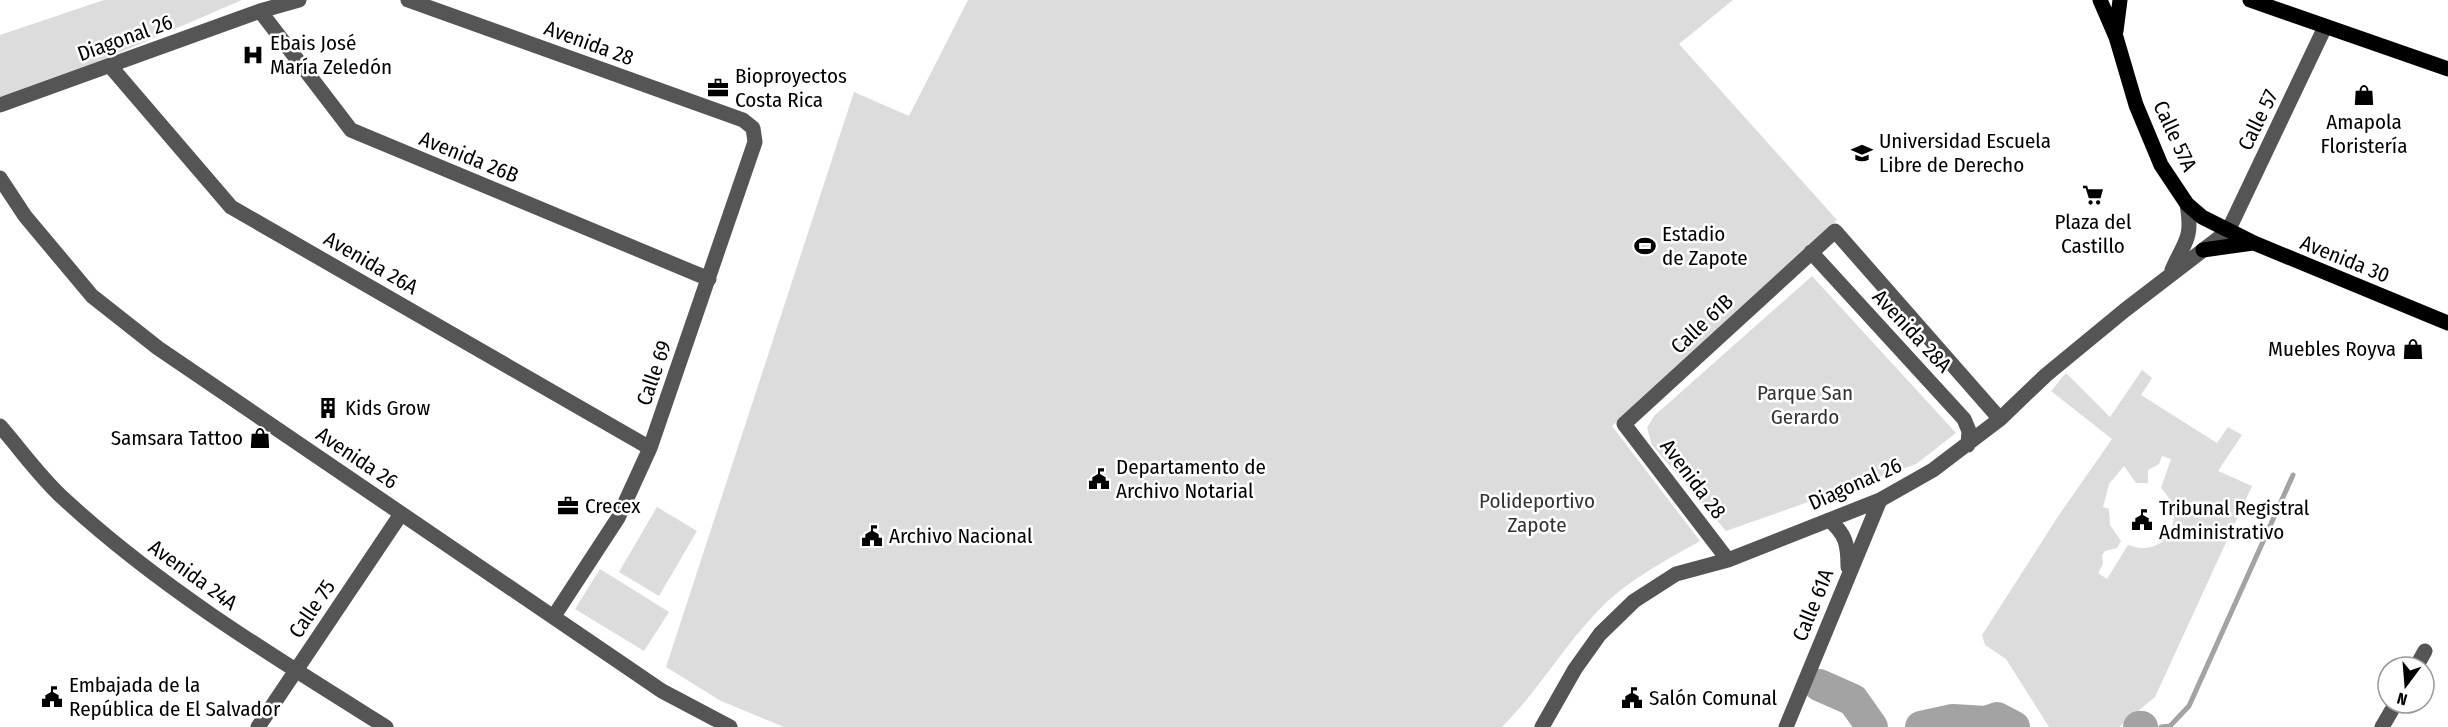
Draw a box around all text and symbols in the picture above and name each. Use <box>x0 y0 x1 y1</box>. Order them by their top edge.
street label: Diagonal 26 <box>74 9 176 67</box>
street label: Avenida 28 <box>541 15 637 71</box>
place label: Ebais José María Zeledón <box>270 30 392 80</box>
hospital icon: Ebais José María Zeledón <box>241 43 265 67</box>
place label: Bioproyectos Costa Rica <box>735 63 847 113</box>
office icon: Bioproyectos Costa Rica <box>706 76 730 100</box>
shop icon: Amapola Floristería <box>2352 83 2376 107</box>
street label: Calle 57 <box>2232 85 2284 155</box>
street label: Calle 57A <box>2147 97 2203 175</box>
place label: Amapola Floristería <box>2321 109 2407 159</box>
street label: Avenida 26B <box>416 125 522 189</box>
place label: Universidad Escuela Libre de Derecho <box>1879 128 2051 178</box>
school or university icon: Universidad Escuela Libre de Derecho <box>1850 141 1874 165</box>
supermarket icon: Plaza del Castillo <box>2081 183 2105 207</box>
place label: Plaza del Castillo <box>2055 209 2132 259</box>
place label: Estadio de Zapote <box>1662 221 1748 271</box>
street label: Avenida 26A <box>319 226 423 300</box>
street label: Avenida 30 <box>2297 229 2393 289</box>
sports icon: Estadio de Zapote <box>1633 234 1657 258</box>
street label: Avenida 28A <box>1867 284 1957 378</box>
street label: Calle 61B <box>1665 289 1739 359</box>
place label: Muebles Royva <box>2268 336 2396 362</box>
street label: Calle 69 <box>631 337 677 409</box>
shop icon: Muebles Royva <box>2401 337 2425 361</box>
park label: Parque San Gerardo <box>1757 380 1853 430</box>
place label: Kids Grow <box>345 395 430 421</box>
building icon: Kids Grow <box>316 396 340 420</box>
street label: Avenida 26 <box>311 421 403 495</box>
place label: Samsara Tattoo <box>111 425 243 451</box>
shop icon: Samsara Tattoo <box>248 426 272 450</box>
street label: Avenida 28 <box>1655 434 1731 524</box>
street label: Diagonal 26 <box>1804 452 1906 516</box>
place label: Departamento de Archivo Notarial <box>1116 454 1266 504</box>
public building icon: Departamento de Archivo Notarial <box>1087 467 1111 491</box>
park label: Polideportivo Zapote <box>1479 488 1595 538</box>
place label: Crecex <box>585 493 641 519</box>
office icon: Crecex <box>556 494 580 518</box>
place label: Tribunal Registral Administrativo <box>2159 495 2310 545</box>
public building icon: Tribunal Registral Administrativo <box>2130 508 2154 532</box>
place label: Archivo Nacional <box>889 523 1033 549</box>
public building icon: Archivo Nacional <box>860 524 884 548</box>
street label: Avenida 24A <box>143 534 243 616</box>
street label: Calle 61A <box>1787 565 1839 645</box>
street label: Calle 75 <box>283 575 341 643</box>
north arrow <box>2376 655 2436 715</box>
place label: Embajada de la República de El Salvador <box>69 672 281 722</box>
public building icon: Embajada de la República de El Salvador <box>40 685 64 709</box>
place label: Salón Comunal <box>1649 685 1778 711</box>
public building icon: Salón Comunal <box>1620 686 1644 710</box>
text: N <box>2395 688 2409 709</box>

